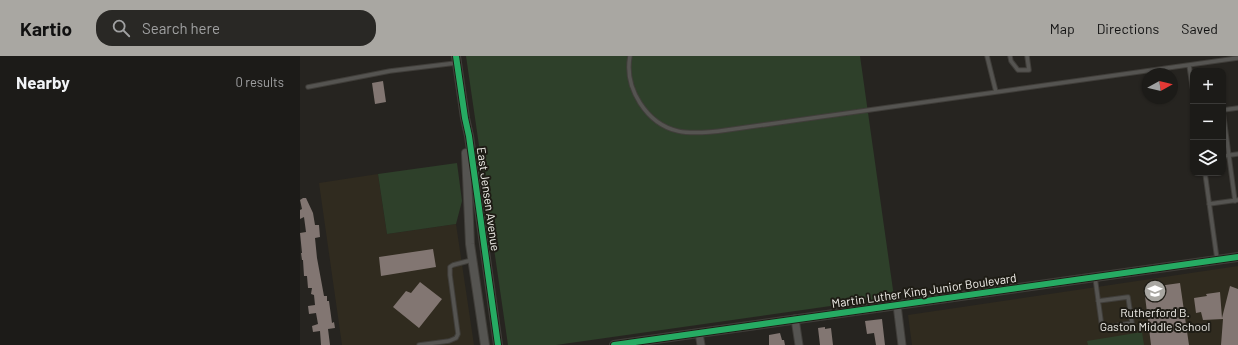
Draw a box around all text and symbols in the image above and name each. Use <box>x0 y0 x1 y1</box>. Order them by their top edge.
search box <box>96 10 376 46</box>
text: Kartio <box>20 17 72 40</box>
icon: search <box>110 17 132 39</box>
text: Search here <box>142 19 220 37</box>
text: Map <box>1050 20 1075 37</box>
text: Directions <box>1097 20 1159 37</box>
text: Saved <box>1181 20 1218 37</box>
north arrow <box>1142 68 1178 104</box>
map controls <box>1190 68 1226 176</box>
button: + <box>1190 68 1226 104</box>
text: Nearby <box>16 72 70 92</box>
text: 0 results <box>235 74 284 90</box>
button: − <box>1190 104 1226 140</box>
button: layers <box>1190 140 1226 176</box>
street label: East Jensen Avenue <box>475 146 503 252</box>
street label: Martin Luther King Junior Boulevard <box>831 270 1017 310</box>
school or university icon: Rutherford B. Gaston Middle School <box>1142 278 1168 304</box>
place label: Rutherford B. Gaston Middle School <box>1100 305 1210 333</box>

